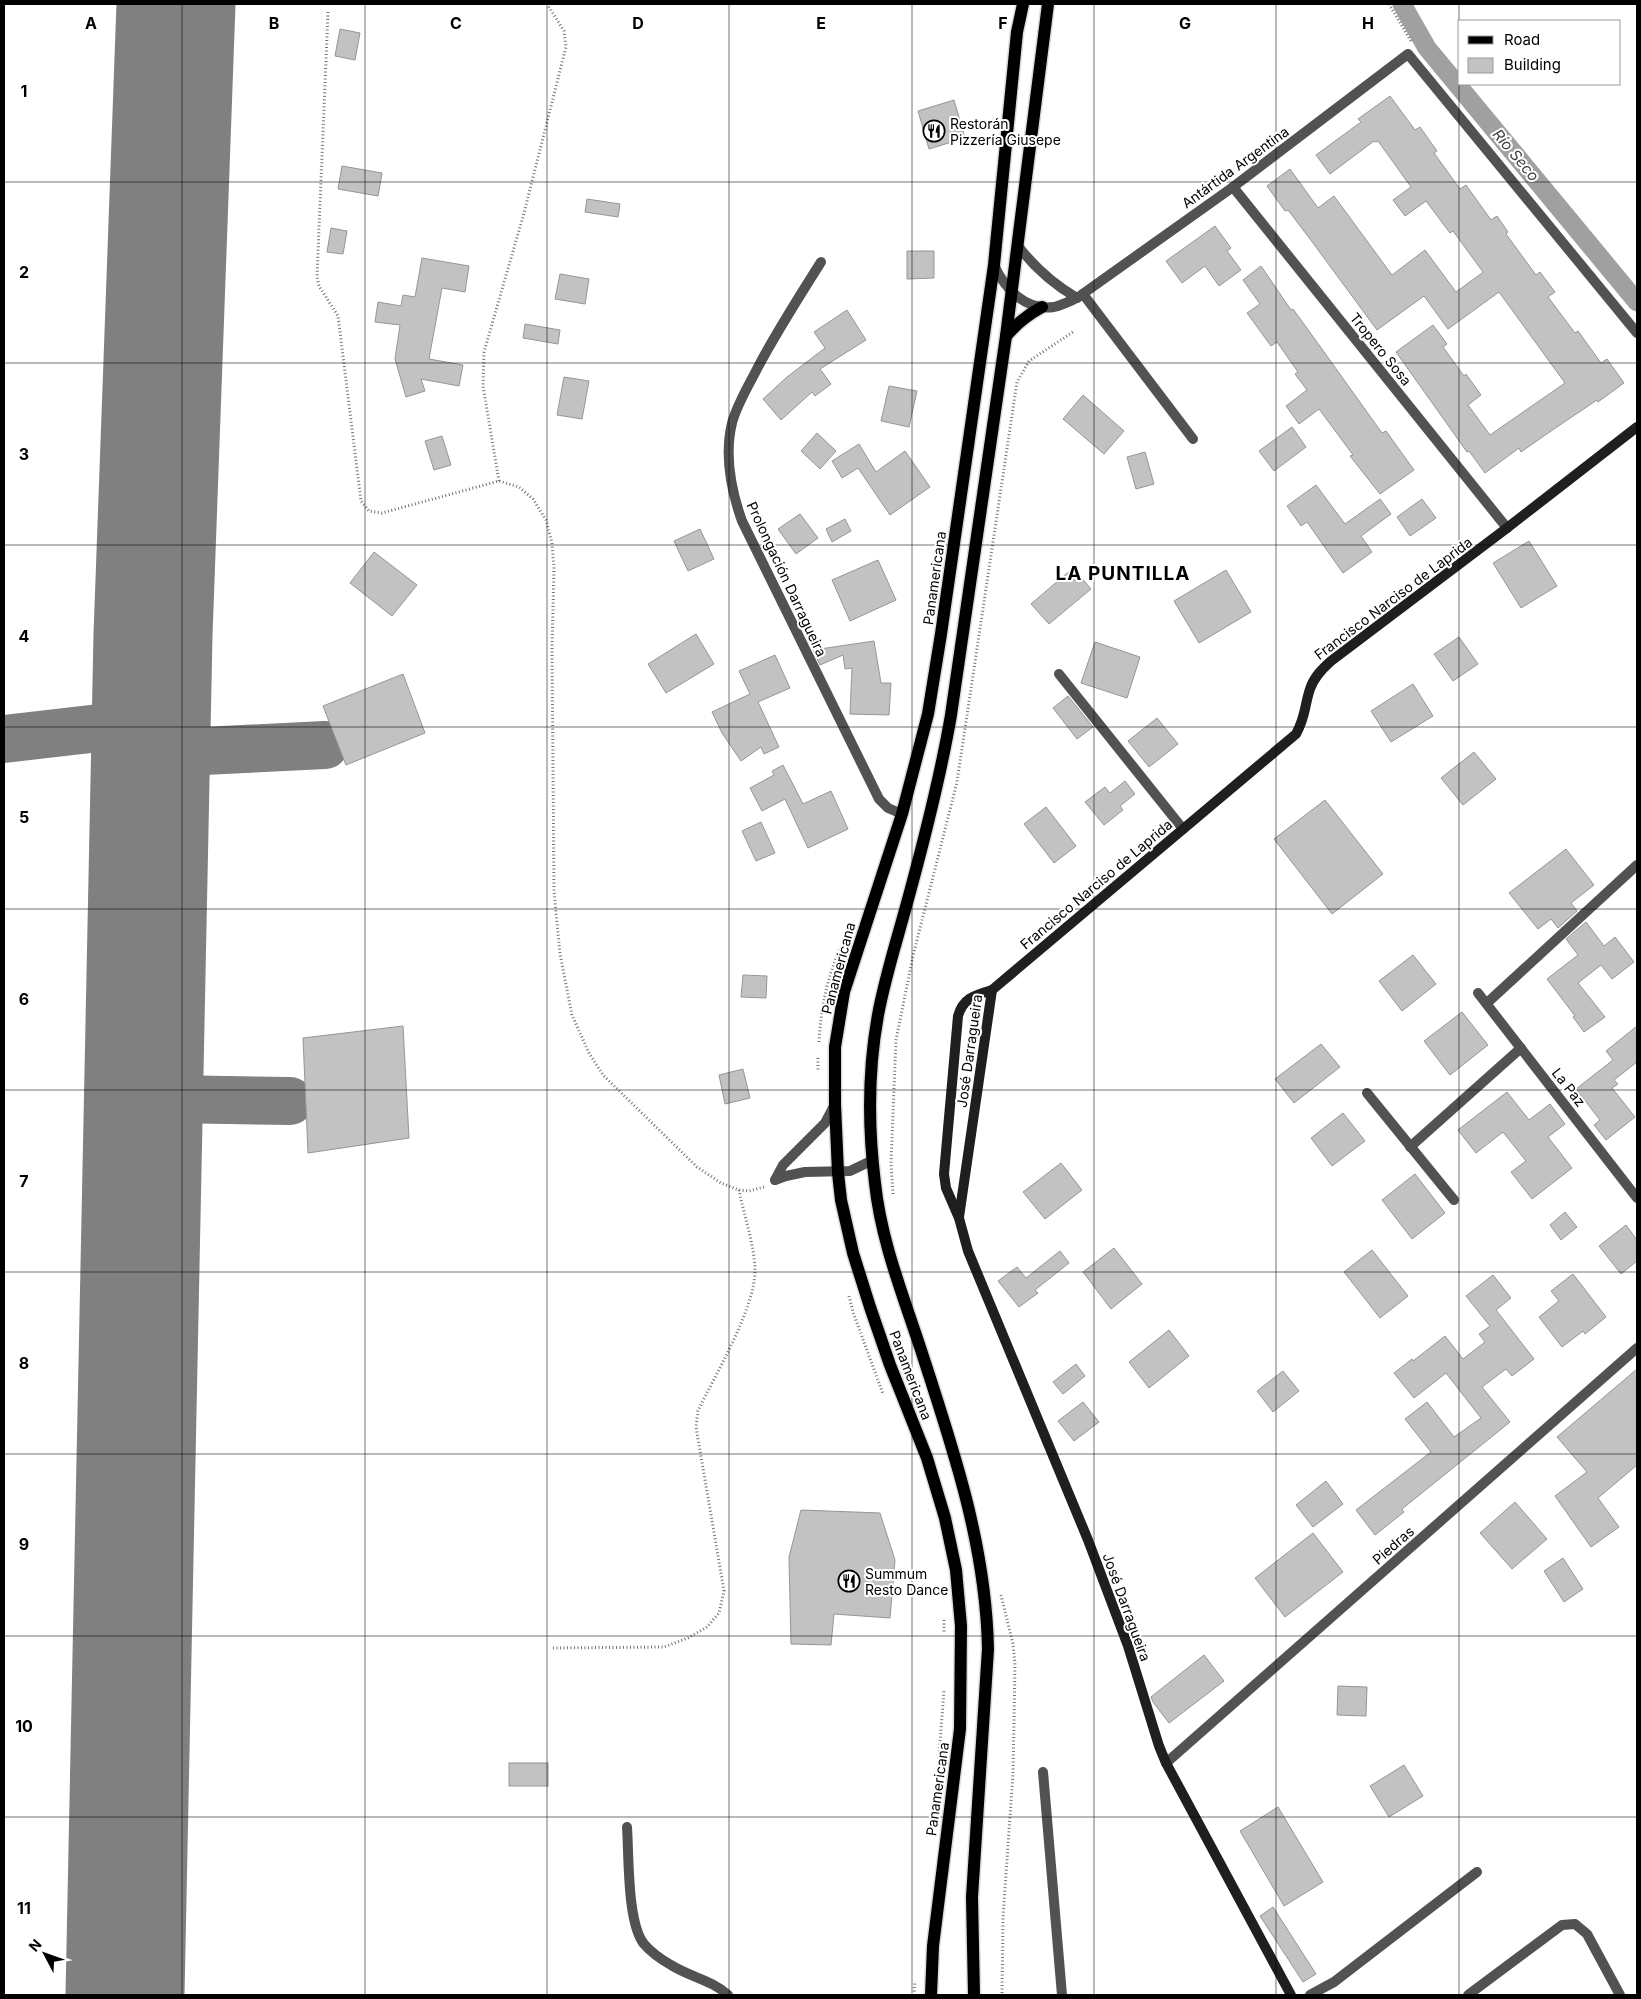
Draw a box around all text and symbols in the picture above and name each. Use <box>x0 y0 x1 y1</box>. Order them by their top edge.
text: A <box>85 13 97 33</box>
text: B <box>269 13 279 33</box>
text: C <box>450 13 462 33</box>
text: D <box>632 13 644 33</box>
text: E <box>816 13 826 33</box>
text: F <box>998 13 1008 33</box>
text: G <box>1179 13 1191 33</box>
text: H <box>1362 13 1374 33</box>
legend <box>1458 20 1621 85</box>
text: Road <box>1504 30 1540 49</box>
text: Building <box>1504 55 1561 74</box>
text: 1 <box>21 81 27 101</box>
place label: Restorán Pizzería Giusepe <box>950 115 1061 148</box>
restaurant icon: Restorán Pizzería Giusepe <box>922 119 946 143</box>
street label: Antártida Argentina <box>1178 122 1292 212</box>
water label: Río Seco <box>1489 125 1543 185</box>
text: 2 <box>19 262 29 282</box>
street label: Tropero Sosa <box>1347 309 1415 389</box>
text: 3 <box>19 444 29 464</box>
street label: Prolongación Darragueira <box>744 499 830 659</box>
street label: Panamericana <box>919 530 949 626</box>
street label: Francisco Narciso de Laprida <box>1311 533 1475 663</box>
district label: LA PUNTILLA <box>1056 562 1190 585</box>
text: 4 <box>19 626 30 646</box>
text: 5 <box>19 807 29 827</box>
street label: Francisco Narciso de Laprida <box>1017 815 1175 953</box>
street label: Panamericana <box>818 920 858 1016</box>
text: 6 <box>19 989 29 1009</box>
street label: José Darragueira <box>953 993 985 1109</box>
street label: La Paz <box>1549 1064 1589 1110</box>
text: 7 <box>19 1171 29 1191</box>
street label: Panamericana <box>886 1328 936 1422</box>
text: 8 <box>19 1353 29 1373</box>
street label: Piedras <box>1369 1522 1417 1568</box>
text: 9 <box>19 1534 29 1554</box>
street label: José Darragueira <box>1100 1551 1154 1663</box>
place label: Summum Resto Dance <box>865 1565 949 1598</box>
restaurant icon: Summum Resto Dance <box>837 1569 861 1593</box>
text: 10 <box>15 1716 33 1736</box>
street label: Panamericana <box>922 1741 952 1837</box>
text: 11 <box>17 1898 31 1918</box>
north arrow <box>20 1929 70 1979</box>
text: N <box>25 1936 45 1955</box>

